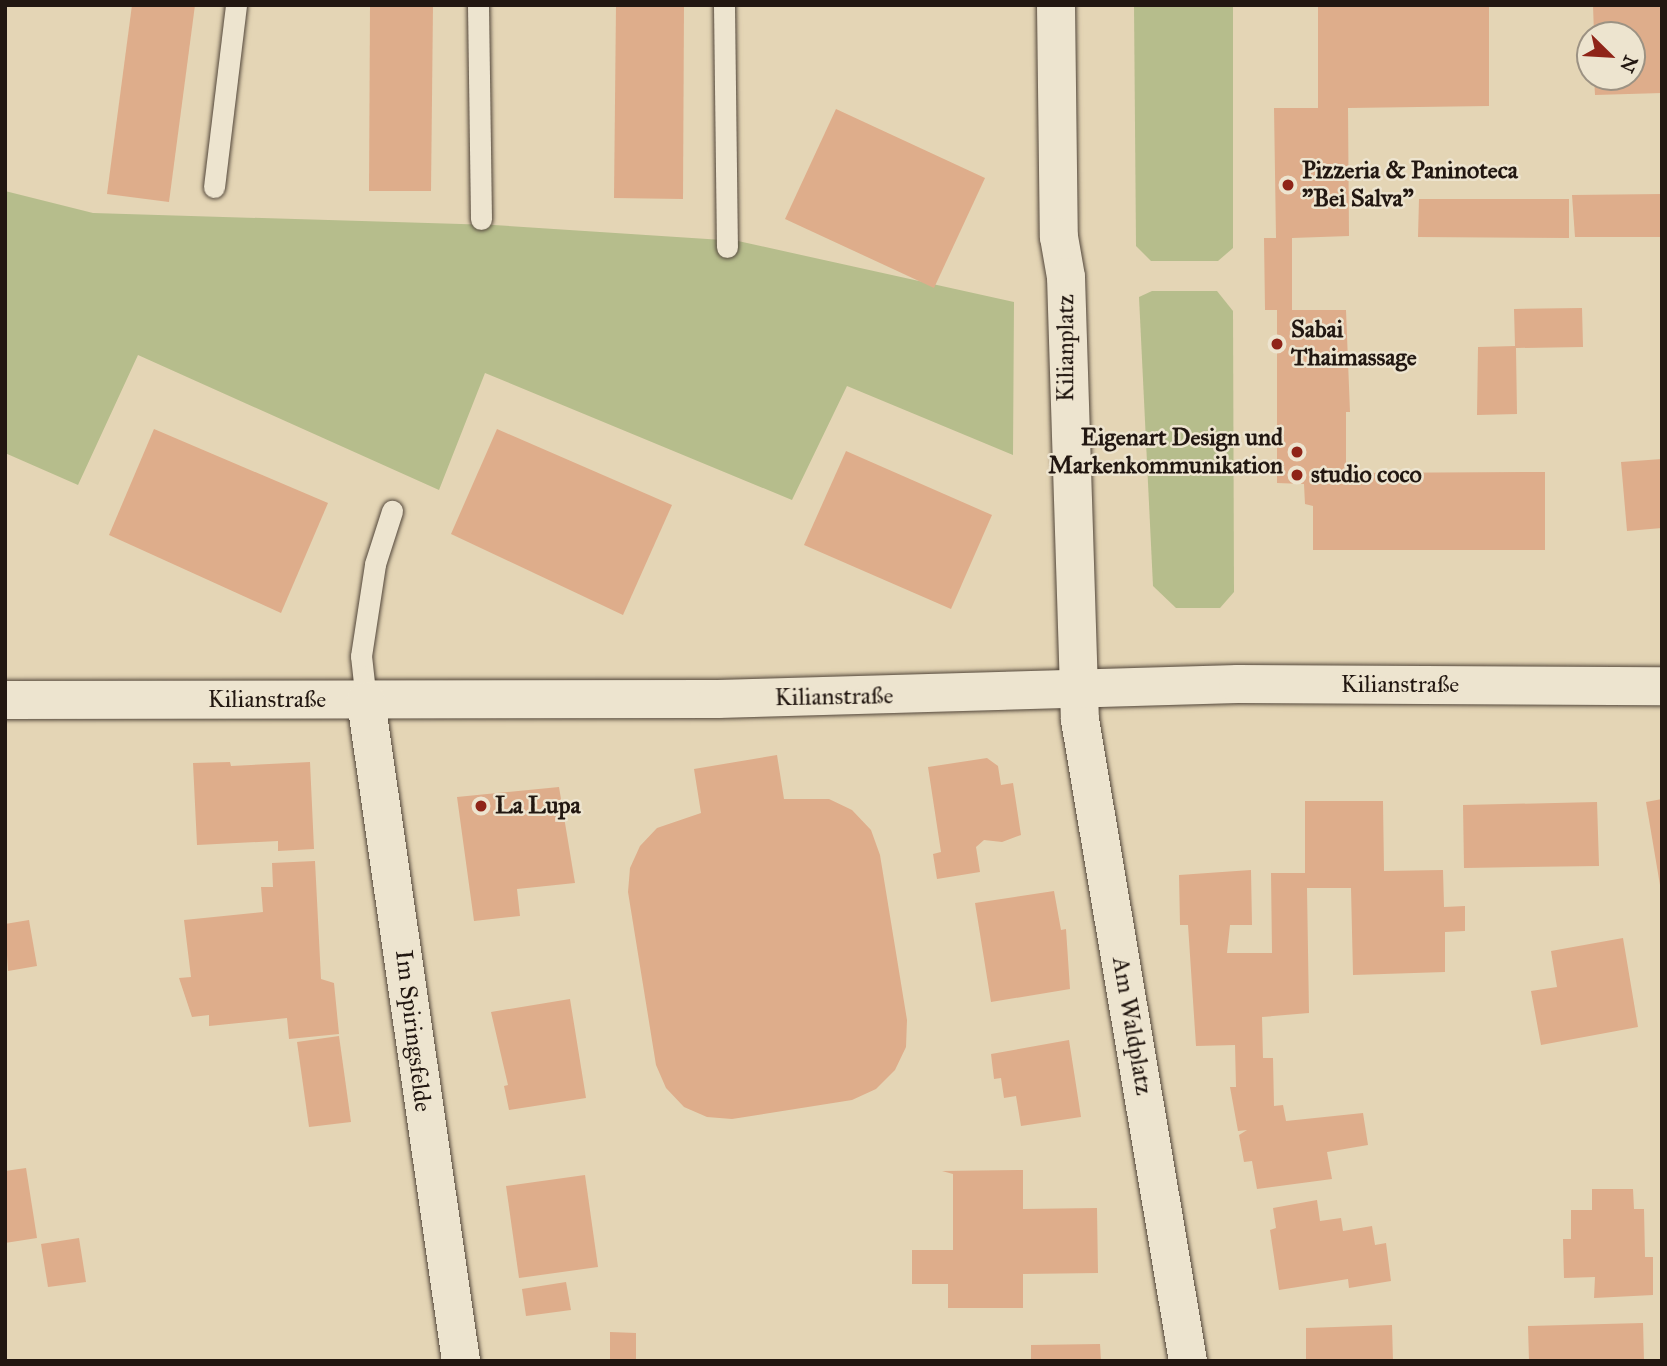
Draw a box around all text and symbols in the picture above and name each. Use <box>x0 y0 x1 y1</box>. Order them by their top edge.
north arrow <box>1576 21 1646 91</box>
text: N <box>1615 52 1643 76</box>
place label: Pizzeria & Paninoteca "Bei Salva" <box>1302 157 1518 213</box>
marker: Pizzeria & Paninoteca "Bei Salva" <box>1280 177 1296 193</box>
street label: Kilianplatz <box>1052 294 1080 402</box>
place label: Sabai Thaimassage <box>1291 316 1417 372</box>
marker: Sabai Thaimassage <box>1269 336 1285 352</box>
place label: Eigenart Design und Markenkommunikation <box>1048 424 1283 480</box>
marker: Eigenart Design und Markenkommunikation <box>1289 444 1305 460</box>
place label: studio coco <box>1311 461 1422 489</box>
marker: studio coco <box>1289 467 1305 483</box>
street label: Kilianstraße <box>1341 671 1459 699</box>
street label: Kilianstraße <box>774 682 894 712</box>
street label: Kilianstraße <box>208 686 326 714</box>
place label: La Lupa <box>495 792 581 820</box>
marker: La Lupa <box>473 798 489 814</box>
street label: Im Spiringsfelde <box>389 948 437 1114</box>
street label: Am Waldplatz <box>1106 955 1158 1097</box>

